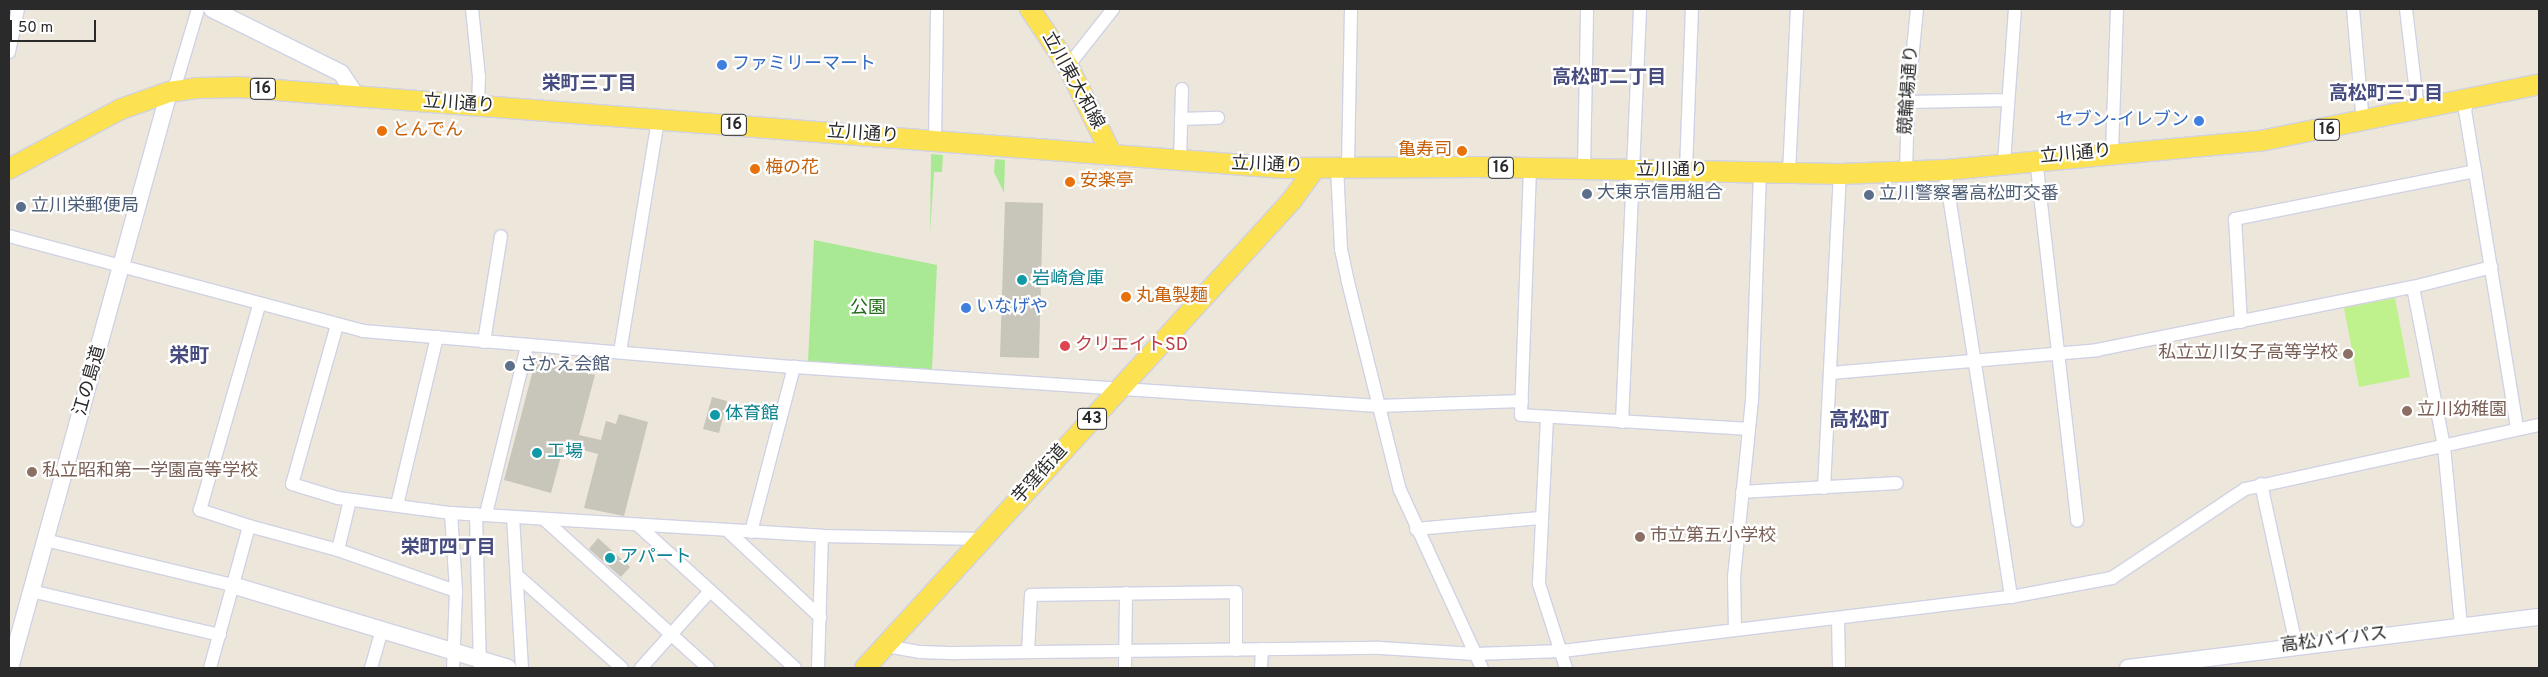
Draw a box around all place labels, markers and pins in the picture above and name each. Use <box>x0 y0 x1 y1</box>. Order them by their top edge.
place label: ファミリーマート <box>732 54 876 76</box>
marker: ファミリーマート <box>716 59 728 71</box>
place label: セブン-イレブン <box>2056 110 2189 132</box>
marker: セブン-イレブン <box>2193 115 2205 127</box>
place label: とんでん <box>392 120 464 142</box>
marker: とんでん <box>376 125 388 137</box>
place label: 亀寿司 <box>1398 140 1452 162</box>
marker: 亀寿司 <box>1456 145 1468 157</box>
place label: 梅の花 <box>765 158 819 180</box>
marker: 梅の花 <box>749 163 761 175</box>
place label: 安楽亭 <box>1080 171 1134 193</box>
marker: 安楽亭 <box>1064 176 1076 188</box>
place label: 大東京信用組合 <box>1597 183 1723 205</box>
place label: 立川警察署高松町交番 <box>1879 184 2059 206</box>
marker: 大東京信用組合 <box>1581 188 1593 200</box>
marker: 立川警察署高松町交番 <box>1863 189 1875 201</box>
place label: 立川栄郵便局 <box>31 196 139 218</box>
marker: 立川栄郵便局 <box>15 201 27 213</box>
place label: 岩崎倉庫 <box>1032 269 1104 291</box>
marker: 岩崎倉庫 <box>1016 274 1028 286</box>
place label: 丸亀製麺 <box>1136 286 1208 308</box>
marker: 丸亀製麺 <box>1120 291 1132 303</box>
place label: いなげや <box>976 297 1048 319</box>
marker: いなげや <box>960 302 972 314</box>
place label: クリエイトSD <box>1075 335 1188 357</box>
marker: クリエイトSD <box>1059 340 1071 352</box>
place label: 私立立川女子高等学校 <box>2158 343 2338 365</box>
marker: 私立立川女子高等学校 <box>2342 348 2354 360</box>
place label: さかえ会館 <box>520 355 610 377</box>
marker: さかえ会館 <box>504 360 516 372</box>
place label: 立川幼稚園 <box>2417 400 2507 422</box>
place label: 体育館 <box>725 404 779 426</box>
marker: 立川幼稚園 <box>2401 405 2413 417</box>
marker: 体育館 <box>709 409 721 421</box>
place label: 工場 <box>547 442 583 464</box>
marker: 工場 <box>531 447 543 459</box>
place label: 私立昭和第一学園高等学校 <box>42 461 258 483</box>
marker: 私立昭和第一学園高等学校 <box>26 466 38 478</box>
place label: 市立第五小学校 <box>1650 526 1776 548</box>
marker: 市立第五小学校 <box>1634 531 1646 543</box>
place label: アパート <box>620 547 692 569</box>
marker: アパート <box>604 552 616 564</box>

